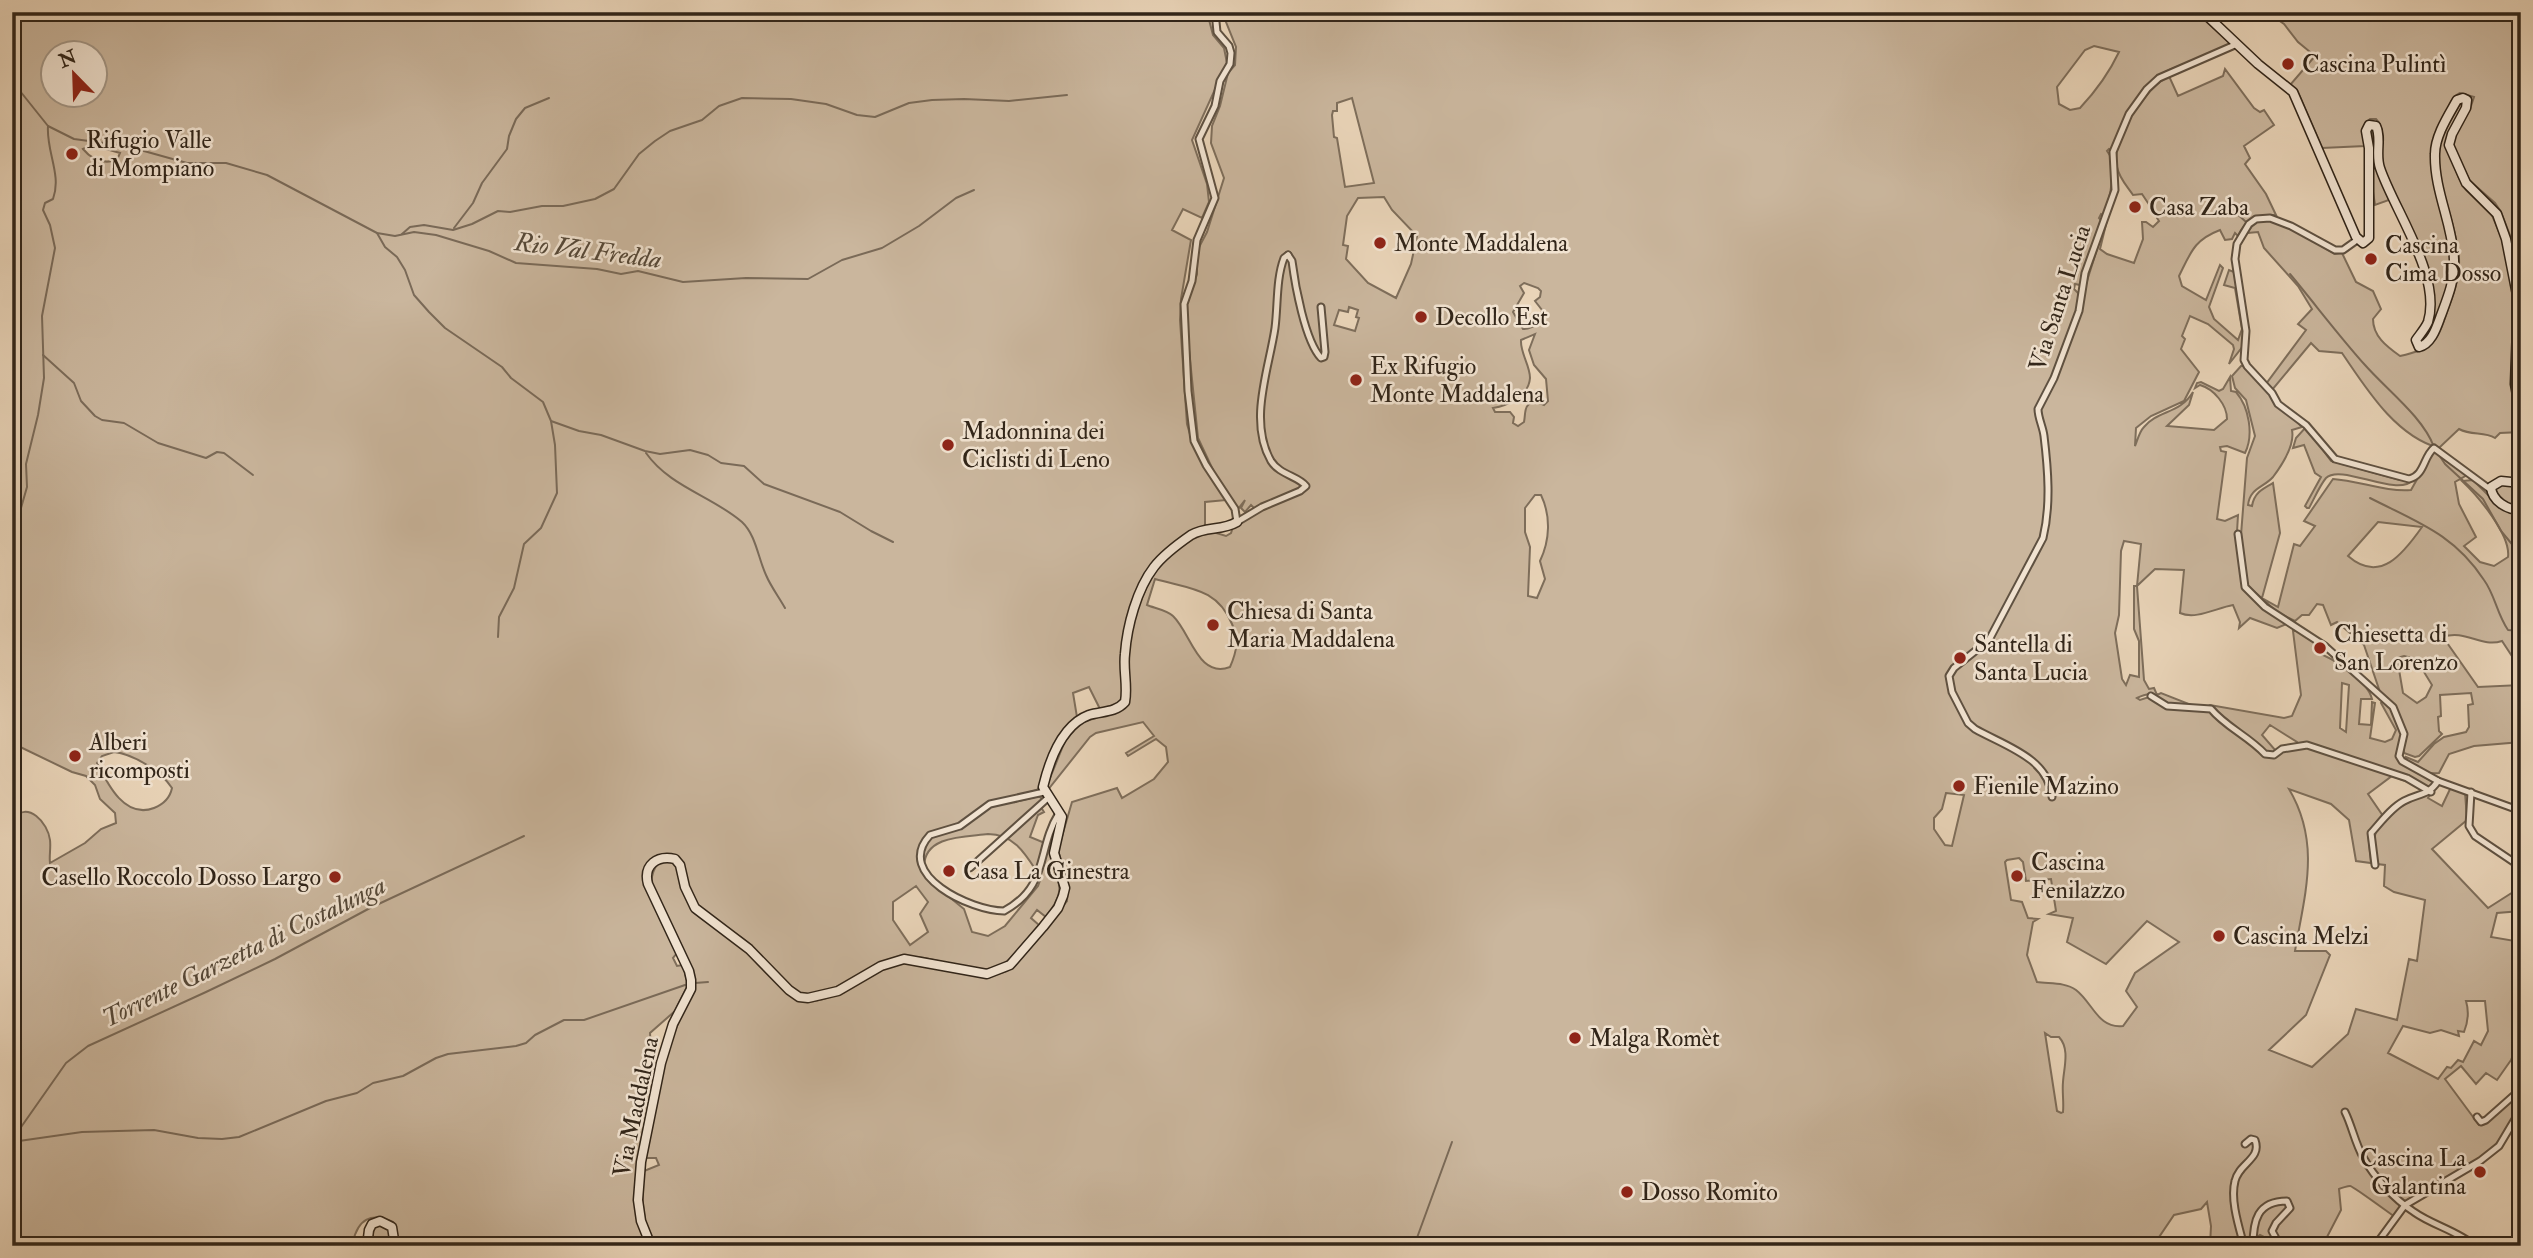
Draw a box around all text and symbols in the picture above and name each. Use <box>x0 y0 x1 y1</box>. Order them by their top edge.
north arrow <box>38 38 108 108</box>
text: N <box>54 45 81 74</box>
place label: Cascina Pulintì <box>2302 49 2446 80</box>
marker: Cascina Pulintì <box>2280 56 2296 72</box>
place label: Rifugio Valle di Mompiano <box>86 125 214 184</box>
marker: Rifugio Valle di Mompiano <box>64 146 80 162</box>
place label: Casa Zaba <box>2149 192 2250 223</box>
marker: Casa Zaba <box>2127 199 2143 215</box>
street label: Via Santa Lucia <box>2022 220 2099 375</box>
water label: Rio Val Fredda <box>512 226 663 276</box>
place label: Monte Maddalena <box>1394 228 1569 259</box>
place label: Cascina Cima Dosso <box>2385 230 2501 289</box>
marker: Monte Maddalena <box>1372 235 1388 251</box>
marker: Cascina Cima Dosso <box>2363 251 2379 267</box>
place label: Decollo Est <box>1435 302 1548 333</box>
marker: Decollo Est <box>1413 309 1429 325</box>
place label: Ex Rifugio Monte Maddalena <box>1370 351 1545 410</box>
marker: Ex Rifugio Monte Maddalena <box>1348 372 1364 388</box>
place label: Madonnina dei Ciclisti di Leno <box>962 416 1110 475</box>
marker: Madonnina dei Ciclisti di Leno <box>940 437 956 453</box>
place label: Chiesa di Santa Maria Maddalena <box>1227 596 1396 655</box>
marker: Chiesa di Santa Maria Maddalena <box>1205 617 1221 633</box>
place label: Chiesetta di San Lorenzo <box>2334 619 2458 678</box>
place label: Santella di Santa Lucia <box>1974 629 2089 688</box>
marker: Chiesetta di San Lorenzo <box>2312 640 2328 656</box>
marker: Santella di Santa Lucia <box>1952 650 1968 666</box>
place label: Alberi ricomposti <box>88 727 190 786</box>
marker: Alberi ricomposti <box>67 748 83 764</box>
place label: Fienile Mazino <box>1973 771 2119 802</box>
marker: Fienile Mazino <box>1951 778 1967 794</box>
place label: Cascina Fenilazzo <box>2031 847 2125 906</box>
place label: Casa La Ginestra <box>963 856 1131 887</box>
place label: Casello Roccolo Dosso Largo <box>41 862 321 893</box>
marker: Casa La Ginestra <box>941 863 957 879</box>
marker: Cascina Fenilazzo <box>2009 868 2025 884</box>
water label: Torrente Garzetta di Costalunga <box>97 869 391 1035</box>
marker: Casello Roccolo Dosso Largo <box>327 869 343 885</box>
place label: Cascina Melzi <box>2233 921 2369 952</box>
marker: Cascina Melzi <box>2211 928 2227 944</box>
place label: Malga Romèt <box>1589 1023 1720 1054</box>
marker: Malga Romèt <box>1567 1030 1583 1046</box>
street label: Via Maddalena <box>606 1033 666 1180</box>
place label: Cascina La Galantina <box>2360 1143 2467 1202</box>
marker: Cascina La Galantina <box>2472 1164 2488 1180</box>
place label: Dosso Romito <box>1641 1177 1778 1208</box>
marker: Dosso Romito <box>1619 1184 1635 1200</box>

